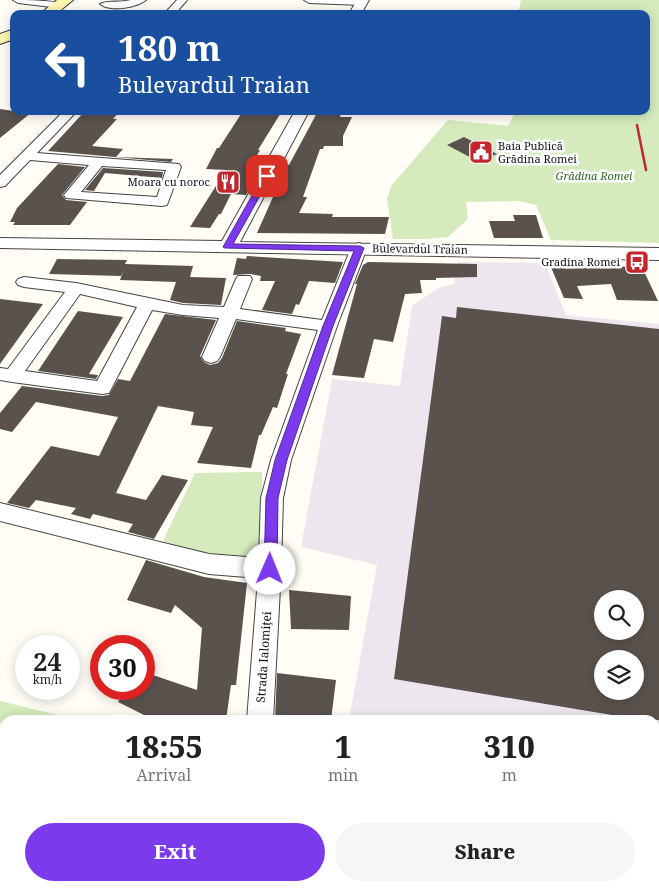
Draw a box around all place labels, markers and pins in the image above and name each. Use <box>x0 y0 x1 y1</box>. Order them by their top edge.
place label: Baia Publică Grădina Romei <box>498 138 577 166</box>
public building icon: Baia Publică Grădina Romei <box>468 139 494 165</box>
pin <box>246 155 288 197</box>
restaurant icon: Moara cu noroc <box>215 169 241 195</box>
place label: Moara cu noroc <box>127 174 210 189</box>
bus stop icon: Gradina Romei <box>624 249 650 275</box>
place label: Gradina Romei <box>541 254 620 269</box>

